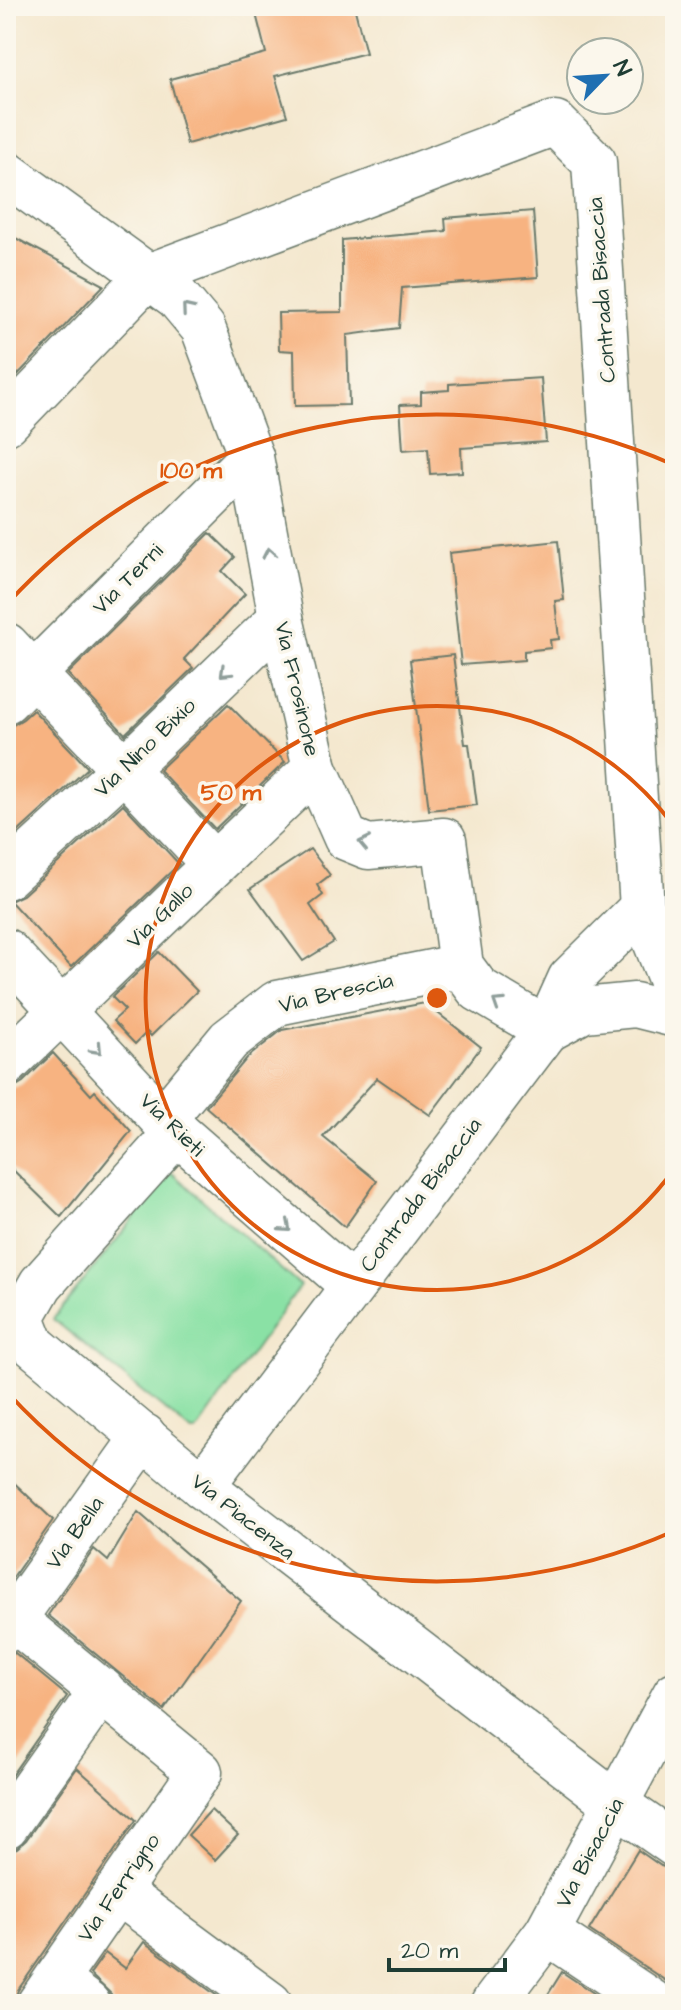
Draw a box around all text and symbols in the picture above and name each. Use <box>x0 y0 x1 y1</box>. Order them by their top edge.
north arrow <box>565 36 645 116</box>
text: N <box>605 55 639 81</box>
street label: Contrada Bisaccia <box>580 196 624 384</box>
one-way arrow <box>182 304 197 319</box>
text: 100 m <box>160 454 222 488</box>
street label: Via Terni <box>86 537 170 621</box>
one-way arrow <box>261 546 278 560</box>
street label: Via Frosinone <box>266 619 328 760</box>
one-way arrow <box>220 662 234 677</box>
street label: Via Nino Bixio <box>87 691 203 805</box>
text: 50 m <box>201 776 262 810</box>
one-way arrow <box>358 835 372 852</box>
street label: Via Gallo <box>119 876 201 956</box>
street label: Via Brescia <box>276 965 396 1021</box>
centre of rings <box>423 984 451 1012</box>
one-way arrow <box>493 997 507 1012</box>
one-way arrow <box>88 1039 102 1054</box>
street label: Via Rieti <box>132 1086 212 1164</box>
street label: Contrada Bisaccia <box>353 1111 489 1279</box>
one-way arrow <box>276 1218 291 1232</box>
street label: Via Piacenza <box>184 1466 302 1568</box>
street label: Via Bella <box>39 1490 111 1576</box>
street label: Via Bisaccia <box>548 1792 632 1914</box>
street label: Via Ferrigno <box>70 1827 169 1949</box>
scale bar <box>389 1922 505 1972</box>
text: 20 m <box>401 1934 458 1968</box>

